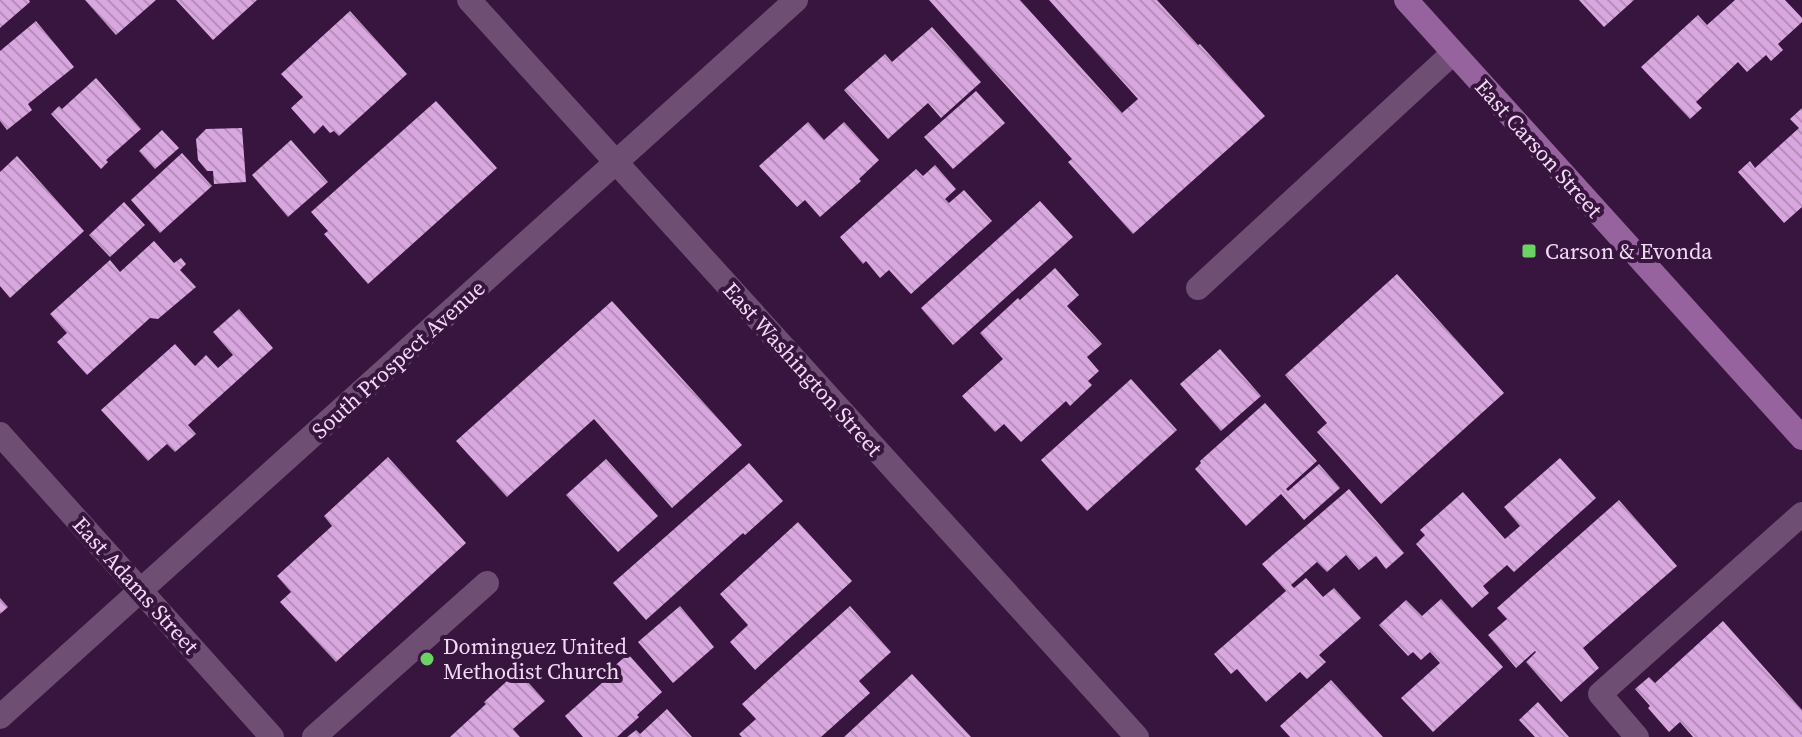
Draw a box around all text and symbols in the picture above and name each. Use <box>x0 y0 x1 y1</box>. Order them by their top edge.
street label: East Carson Street <box>1469 72 1610 225</box>
place label: Carson & Evonda <box>1545 236 1713 266</box>
marker: Carson & Evonda <box>1520 242 1538 260</box>
street label: South Prospect Avenue <box>305 273 491 445</box>
street label: East Washington Street <box>717 275 890 463</box>
street label: East Adams Street <box>66 510 206 661</box>
place label: Dominguez United Methodist Church <box>443 631 627 686</box>
marker: Dominguez United Methodist Church <box>418 650 436 668</box>

